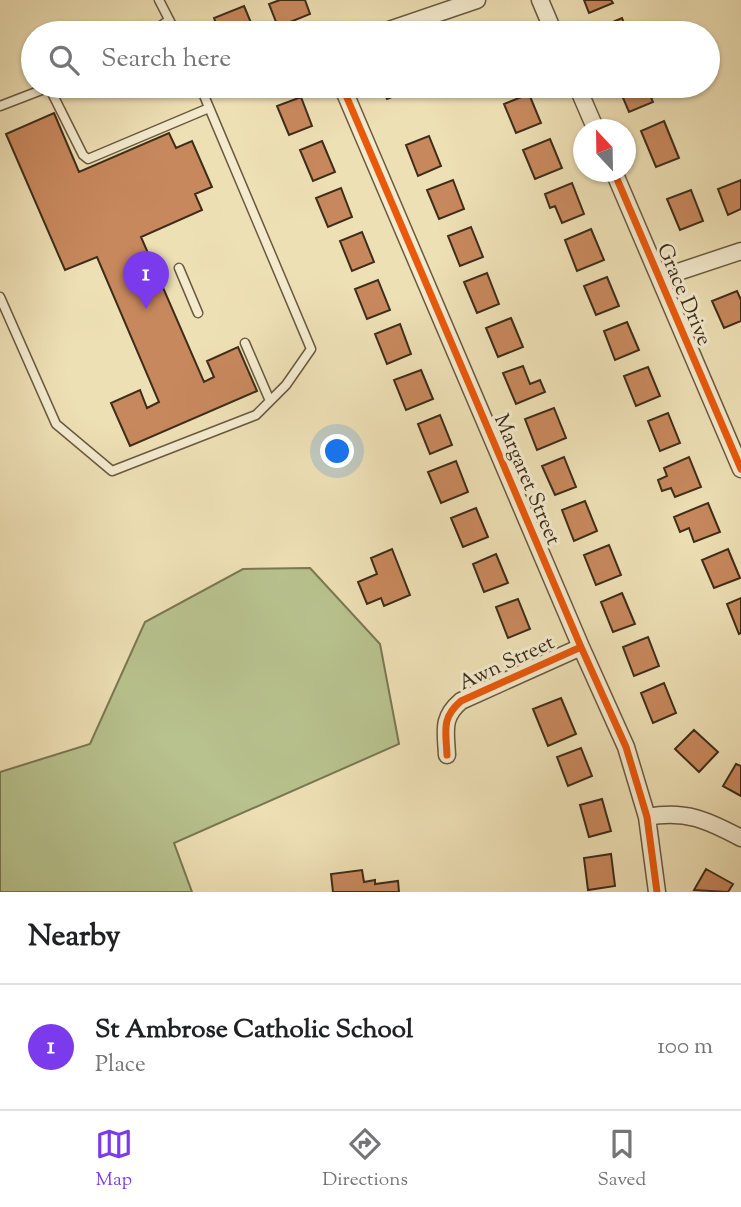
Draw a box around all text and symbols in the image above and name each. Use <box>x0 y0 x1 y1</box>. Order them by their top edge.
search box <box>21 21 720 98</box>
icon: search <box>45 41 83 79</box>
text: Search here <box>101 41 231 78</box>
north arrow <box>573 119 636 182</box>
street label: Grace Drive <box>648 239 718 351</box>
pin: 1 <box>123 251 169 309</box>
street label: Margaret Street <box>485 410 567 550</box>
your location <box>320 434 354 468</box>
street label: Awn Street <box>454 629 560 699</box>
text: Nearby <box>28 916 120 959</box>
text: St Ambrose Catholic School <box>95 1012 413 1049</box>
text: 1 <box>47 1031 55 1064</box>
text: 100 m <box>657 1031 713 1064</box>
text: Place <box>95 1049 146 1082</box>
tab: Map <box>95 1125 133 1194</box>
tab: Directions <box>322 1125 408 1194</box>
tab: Saved <box>597 1125 646 1194</box>

